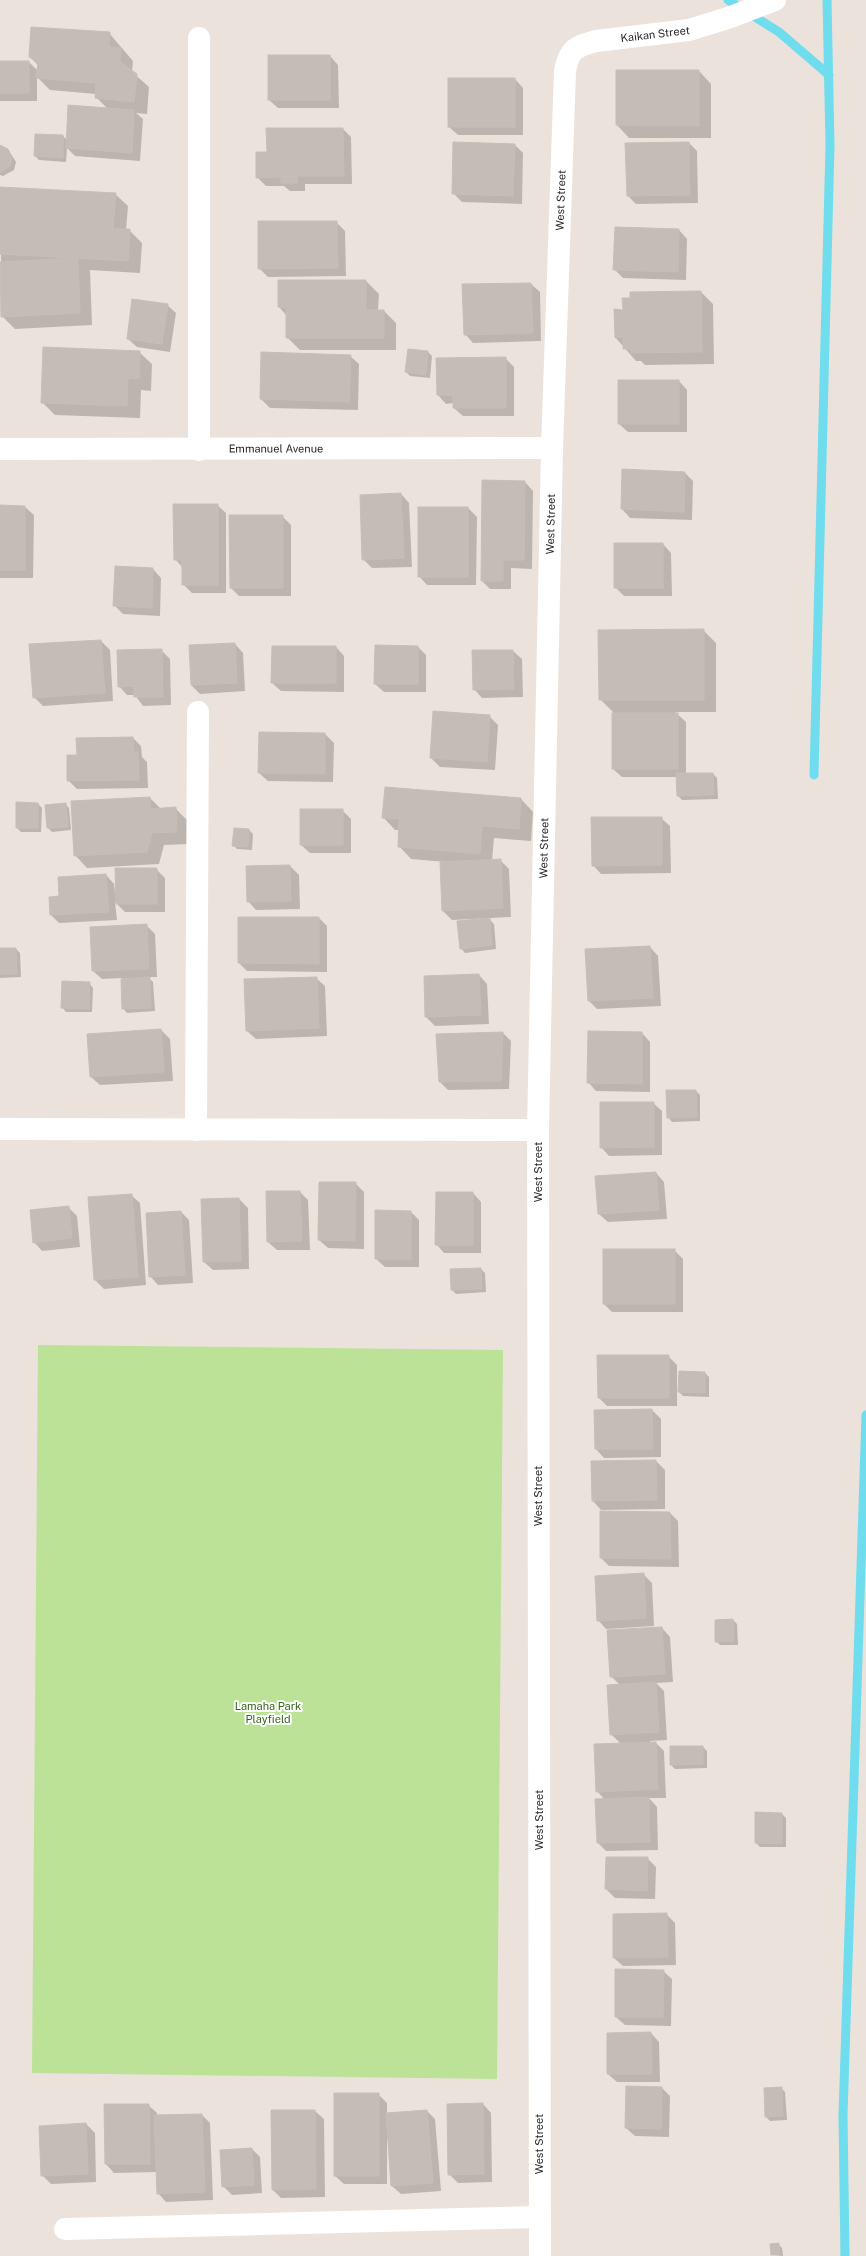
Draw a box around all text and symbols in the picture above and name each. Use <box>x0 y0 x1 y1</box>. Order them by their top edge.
street label: Kaikan Street <box>620 24 690 44</box>
street label: West Street <box>553 170 568 231</box>
street label: Emmanuel Avenue <box>229 442 323 455</box>
street label: West Street <box>544 494 557 555</box>
street label: West Street <box>537 818 550 879</box>
street label: West Street <box>532 1142 544 1202</box>
street label: West Street <box>532 1466 544 1526</box>
park label: Lamaha Park Playfield <box>235 1700 301 1725</box>
street label: West Street <box>533 1790 545 1850</box>
street label: West Street <box>533 2114 545 2174</box>

